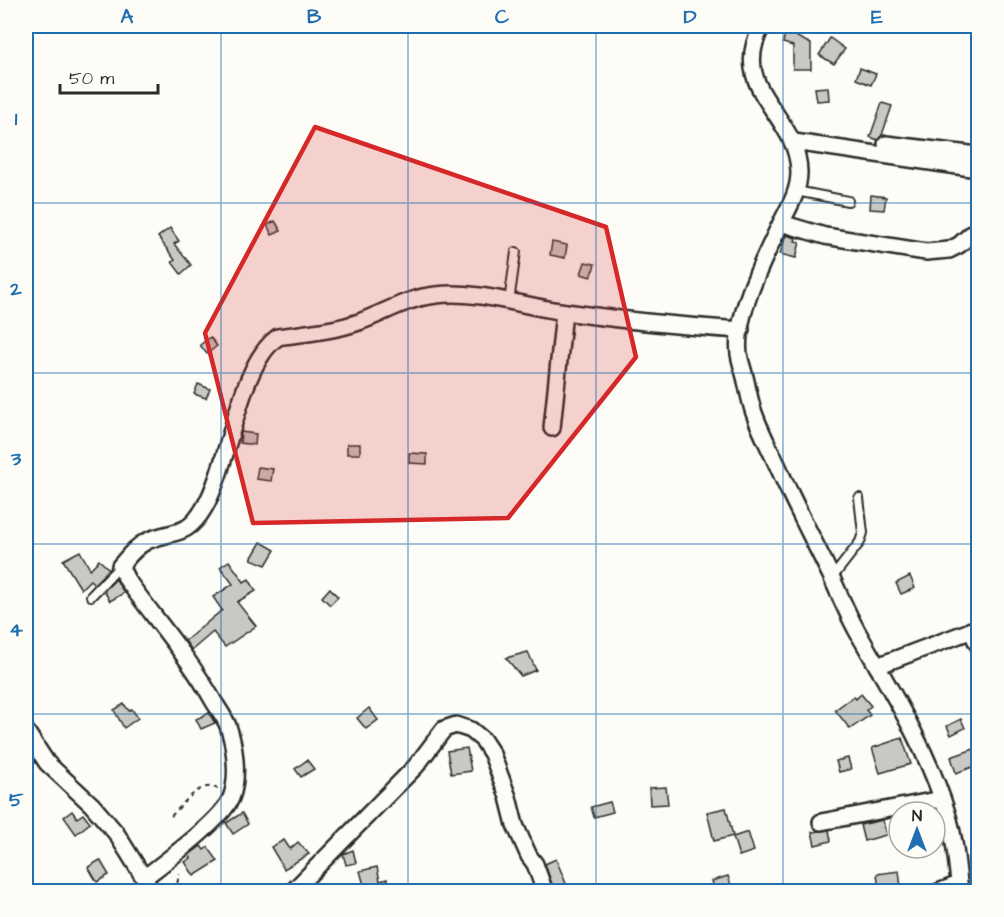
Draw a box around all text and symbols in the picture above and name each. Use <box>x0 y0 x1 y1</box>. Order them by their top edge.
text: A <box>121 3 134 31</box>
text: B <box>307 3 322 31</box>
text: C <box>495 3 510 31</box>
text: D <box>684 3 697 31</box>
text: E <box>871 3 883 31</box>
scale bar <box>60 57 158 95</box>
text: 50 m <box>69 66 114 91</box>
text: 1 <box>15 105 18 133</box>
text: 2 <box>9 275 22 303</box>
text: 3 <box>10 445 22 473</box>
text: 4 <box>9 616 23 644</box>
text: 5 <box>9 786 24 814</box>
north arrow <box>887 800 947 860</box>
text: N <box>912 805 922 827</box>

